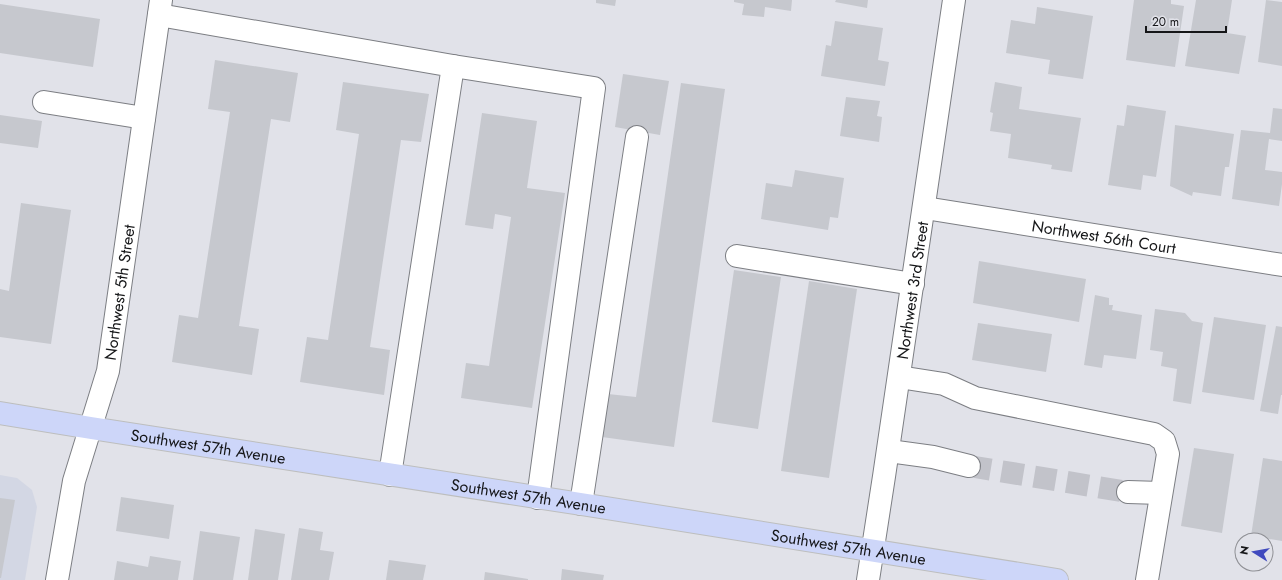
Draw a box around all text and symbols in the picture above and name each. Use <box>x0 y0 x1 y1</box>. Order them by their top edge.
scale bar <box>1146 8 1226 34</box>
text: 20 m <box>1152 13 1179 31</box>
street label: Northwest 56th Court <box>1030 214 1178 259</box>
street label: Northwest 3rd Street <box>890 220 934 361</box>
street label: Northwest 5th Street <box>98 223 140 362</box>
street label: Southwest 57th Avenue <box>129 423 287 470</box>
street label: Southwest 57th Avenue <box>449 473 608 519</box>
street label: Southwest 57th Avenue <box>769 523 928 570</box>
north arrow <box>1234 532 1274 572</box>
text: N <box>1235 544 1253 556</box>

